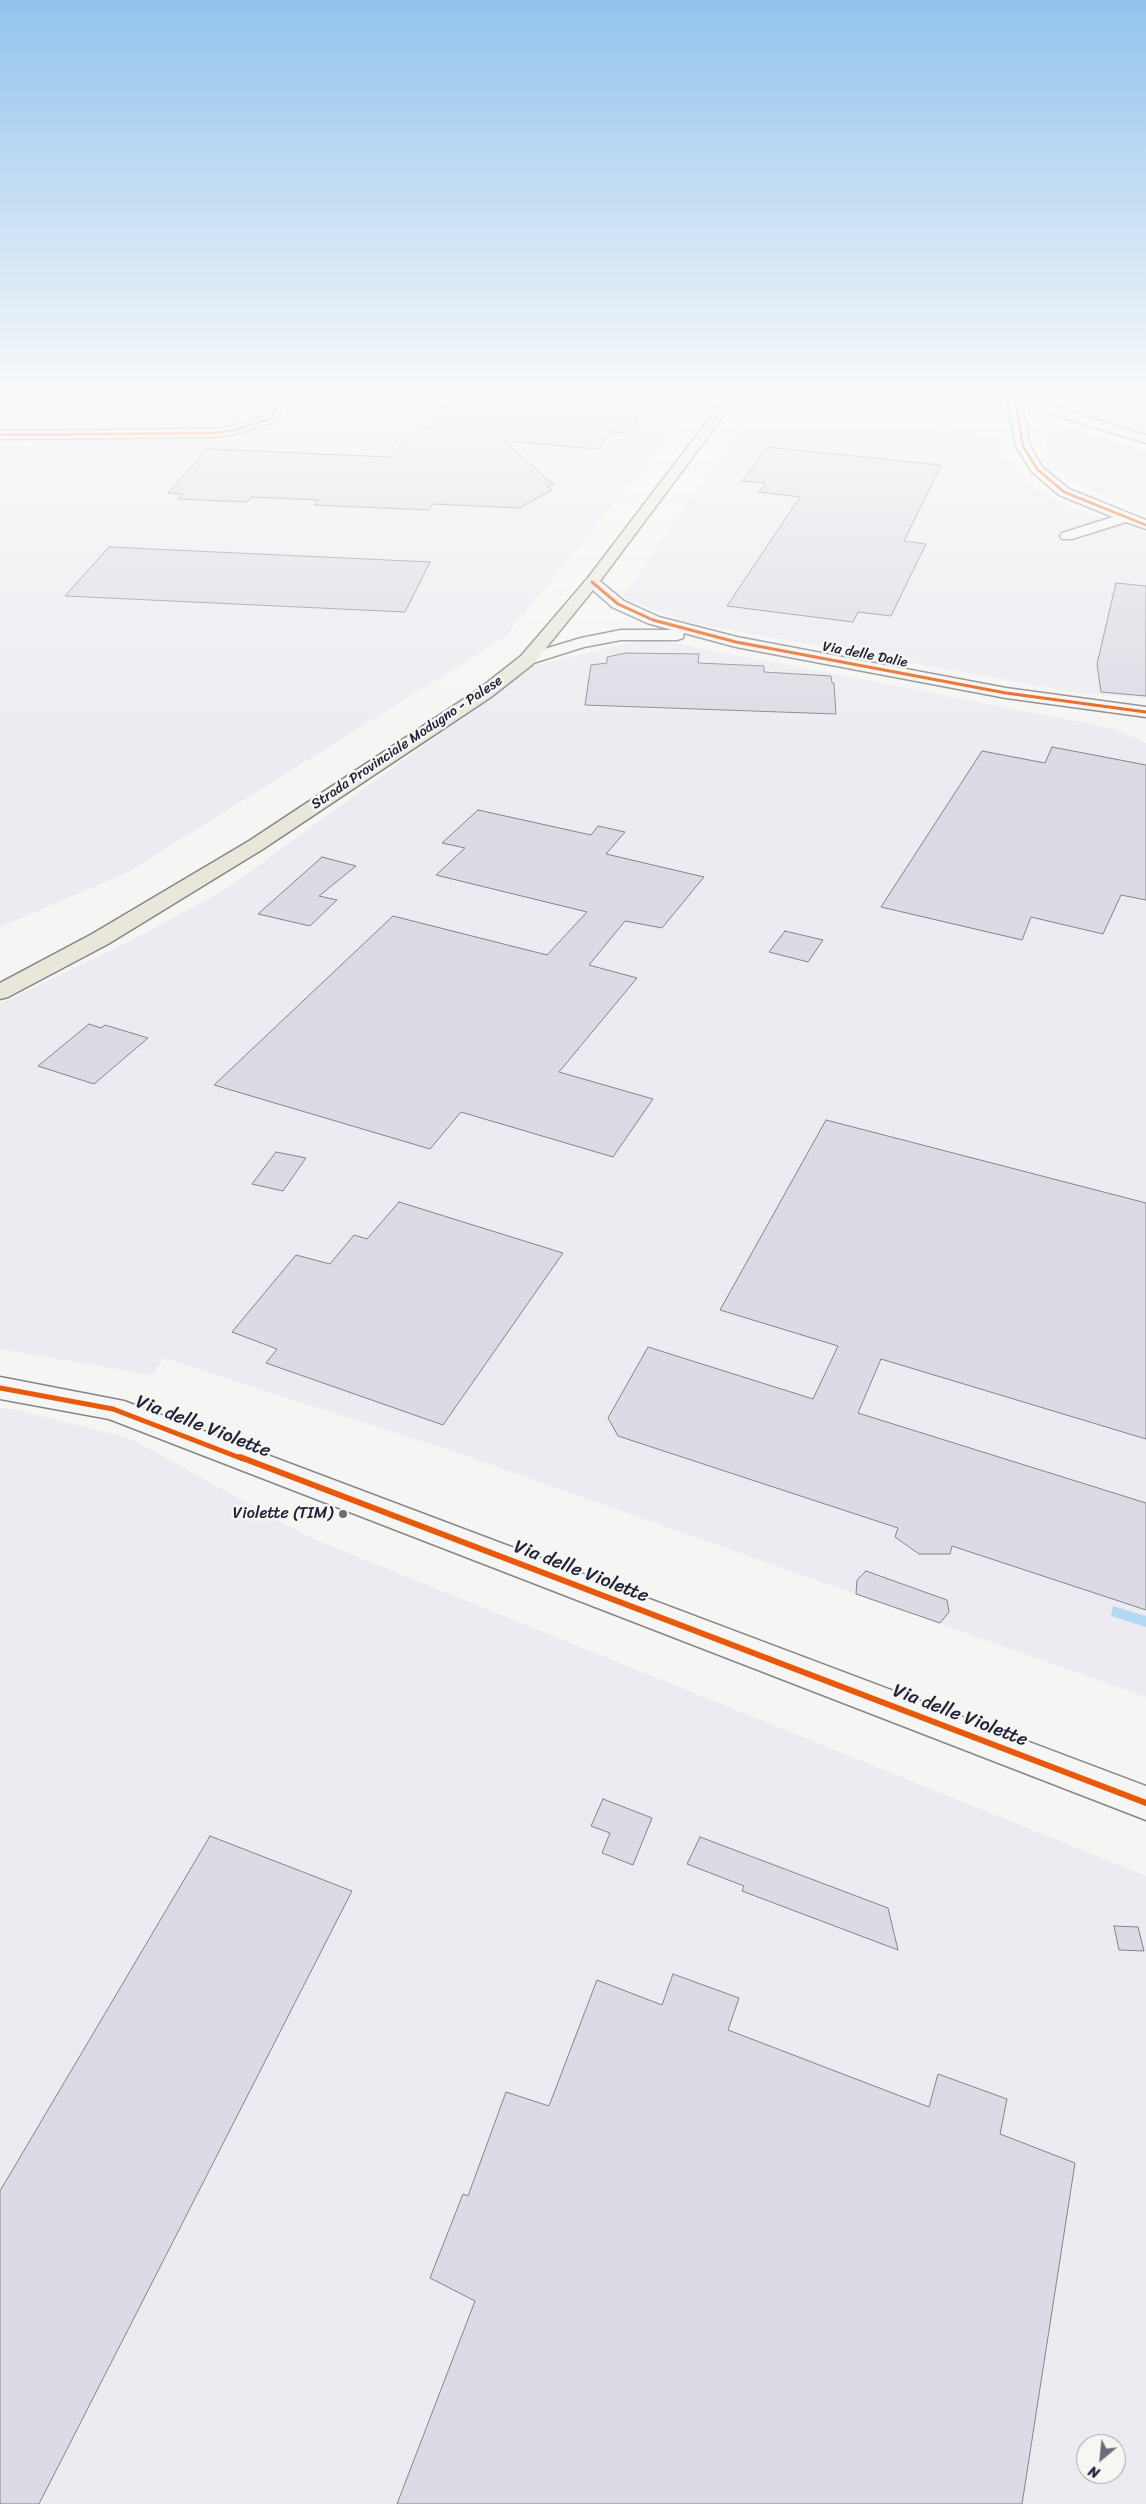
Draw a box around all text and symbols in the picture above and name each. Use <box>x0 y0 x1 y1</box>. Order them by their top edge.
street label: Via delle Dalie <box>821 639 909 671</box>
street label: Strada Provinciale Modugno - Palese <box>308 673 506 813</box>
street label: Via delle Violette <box>132 1391 274 1463</box>
place label: Violette (TIM) <box>233 1504 333 1524</box>
marker: Violette (TIM) <box>337 1508 349 1520</box>
street label: Via delle Violette <box>510 1536 652 1608</box>
street label: Via delle Violette <box>889 1680 1031 1752</box>
north arrow <box>1076 2434 1126 2484</box>
text: N <box>1084 2458 1104 2485</box>

